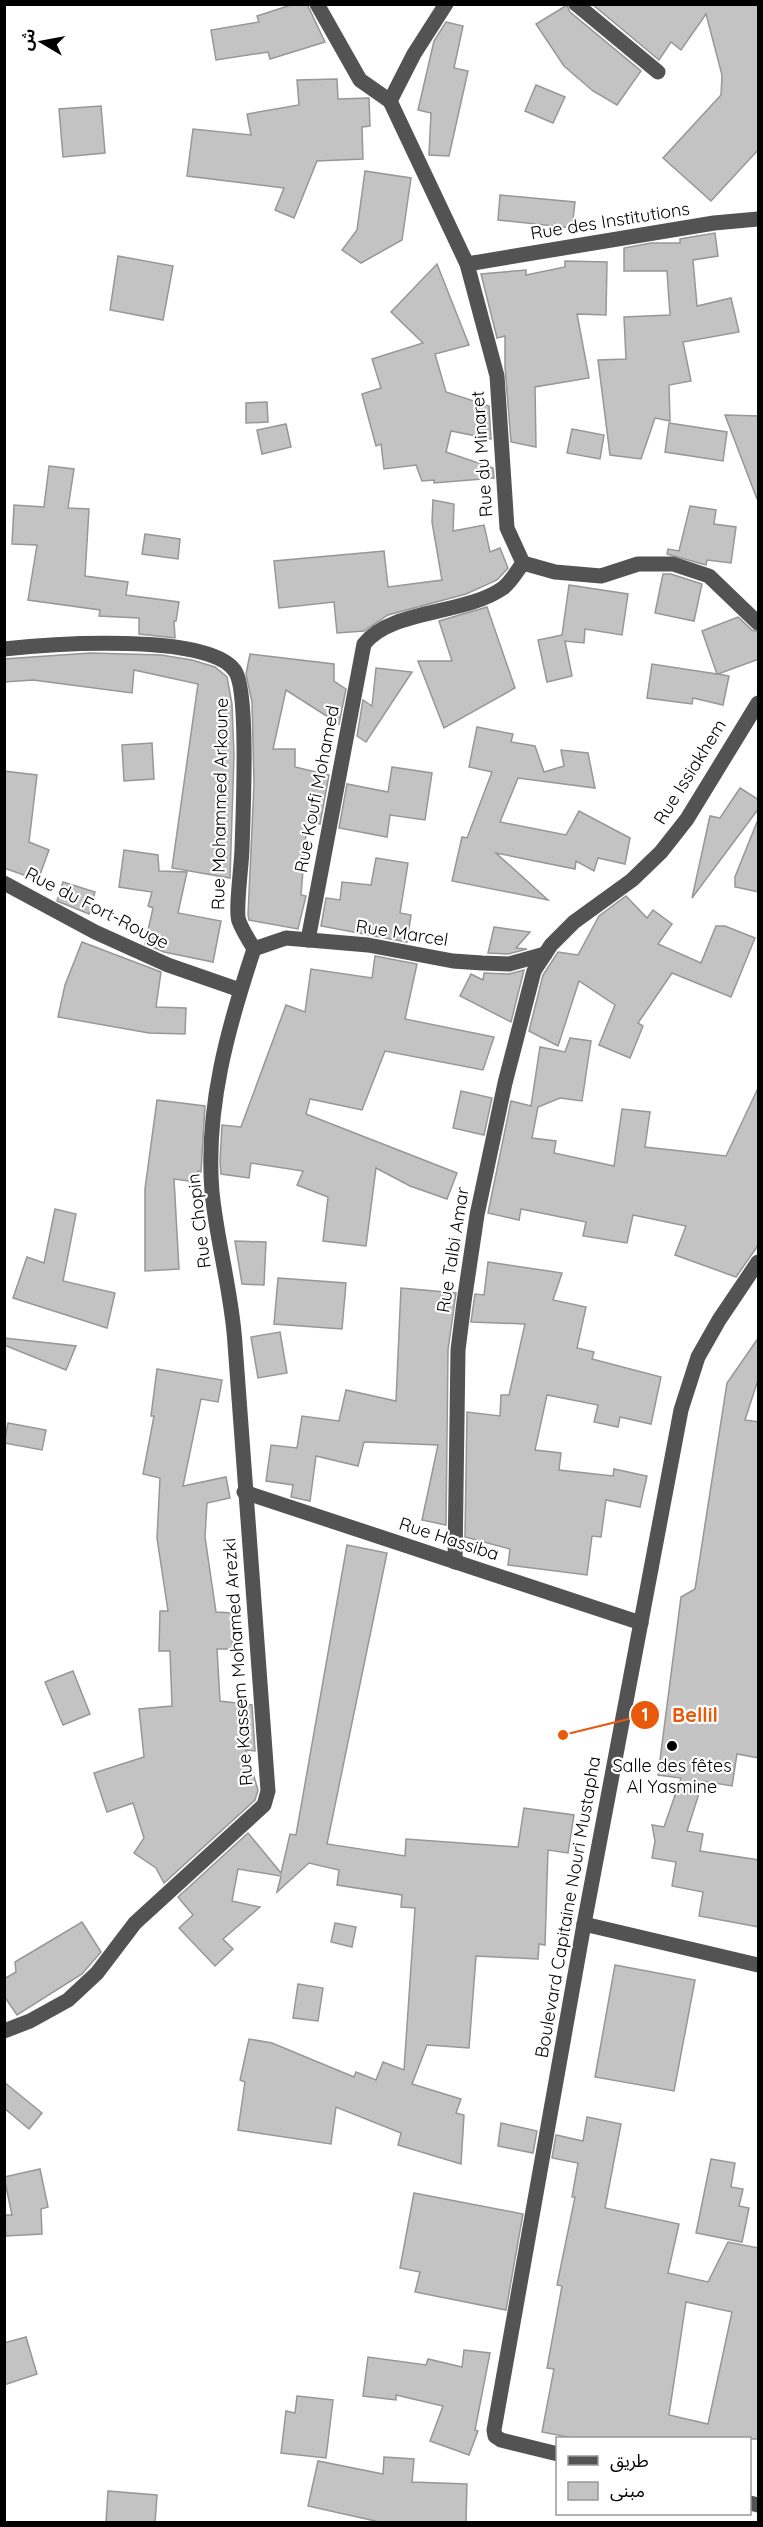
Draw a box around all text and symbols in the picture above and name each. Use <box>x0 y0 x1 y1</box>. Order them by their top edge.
north arrow <box>12 12 72 72</box>
text: ش <box>15 27 39 52</box>
street label: Rue des Institutions <box>529 197 691 244</box>
street label: Rue du Minaret <box>466 390 497 518</box>
street label: Rue Mohammed Arkoune <box>206 698 233 910</box>
street label: Rue Koufi Mohamed <box>289 703 344 874</box>
street label: Rue Issiakhem <box>648 715 731 829</box>
street label: Rue du Fort-Rouge <box>21 861 173 954</box>
street label: Rue Marcel <box>354 914 450 951</box>
street label: Rue Chopin <box>181 1172 216 1270</box>
street label: Rue Talbi Amar <box>431 1185 474 1314</box>
street label: Rue Hassiba <box>396 1512 502 1565</box>
street label: Rue Kassem Mohamed Arezki <box>217 1537 258 1787</box>
callout: Bellil <box>630 1696 730 1734</box>
text: Bellil <box>672 1702 718 1727</box>
text: 1 <box>641 1703 649 1726</box>
marker: Salle des fêtes Al Yasmine <box>665 1739 679 1753</box>
street label: Boulevard Capitaine Nouri Mustapha <box>530 1754 605 2060</box>
place label: Salle des fêtes Al Yasmine <box>612 1754 732 1798</box>
legend <box>556 2437 751 2515</box>
text: طريق <box>610 2449 649 2472</box>
text: مبنى <box>610 2479 645 2502</box>

